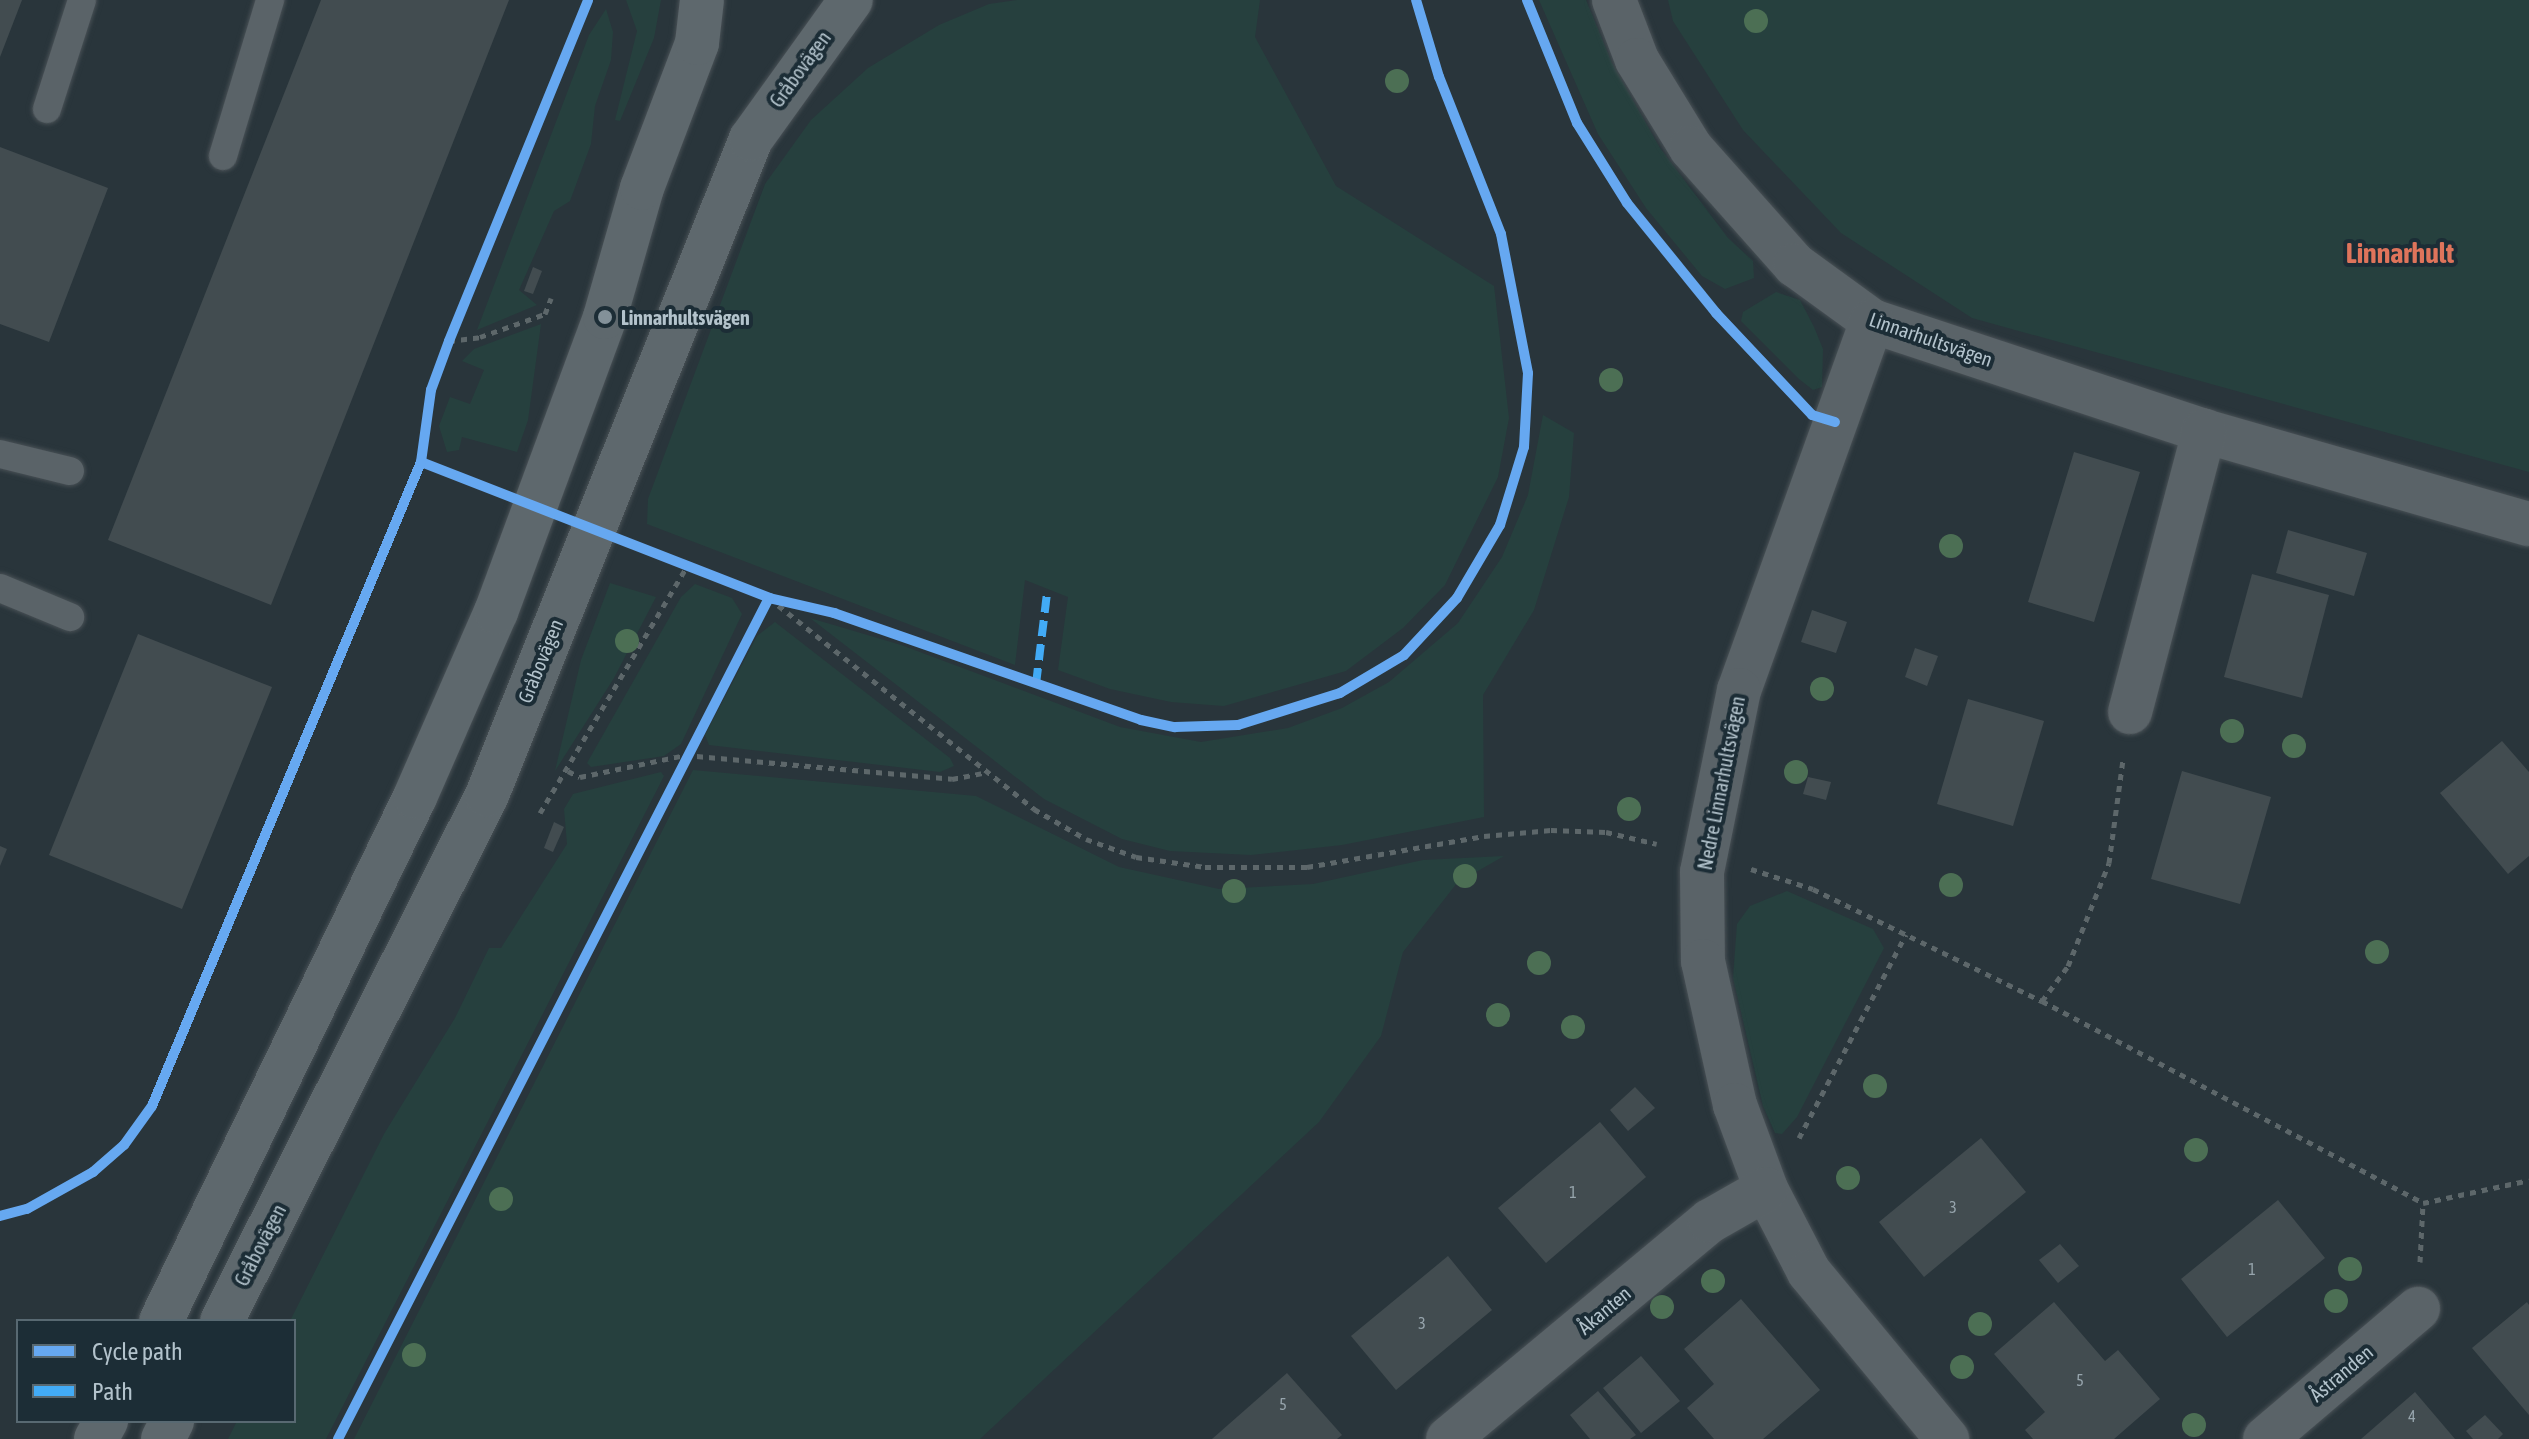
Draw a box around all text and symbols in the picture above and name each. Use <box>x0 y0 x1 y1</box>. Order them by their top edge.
street label: Gråbovägen <box>764 26 836 112</box>
district label: Linnarhult <box>2346 236 2454 270</box>
place label: Linnarhultsvägen <box>621 305 750 329</box>
street label: Linnarhultsvägen <box>1866 307 1996 371</box>
marker: Linnarhultsvägen <box>596 308 614 326</box>
street label: Gråbovägen <box>512 616 568 706</box>
street label: Nedre Linnarhultsvägen <box>1692 694 1750 872</box>
house number: 1 <box>1569 1182 1577 1202</box>
house number: 3 <box>1949 1197 1957 1217</box>
street label: Gråbovägen <box>229 1200 291 1290</box>
house number: 1 <box>2248 1259 2256 1279</box>
street label: Åkanten <box>1573 1281 1635 1339</box>
house number: 3 <box>1418 1313 1426 1333</box>
legend <box>16 1319 296 1423</box>
text: Cycle path <box>92 1338 183 1365</box>
street label: Åstranden <box>2304 1340 2378 1406</box>
house number: 5 <box>2076 1370 2084 1390</box>
text: Path <box>92 1378 133 1405</box>
house number: 5 <box>1279 1394 1287 1414</box>
house number: 4 <box>2408 1406 2416 1426</box>

